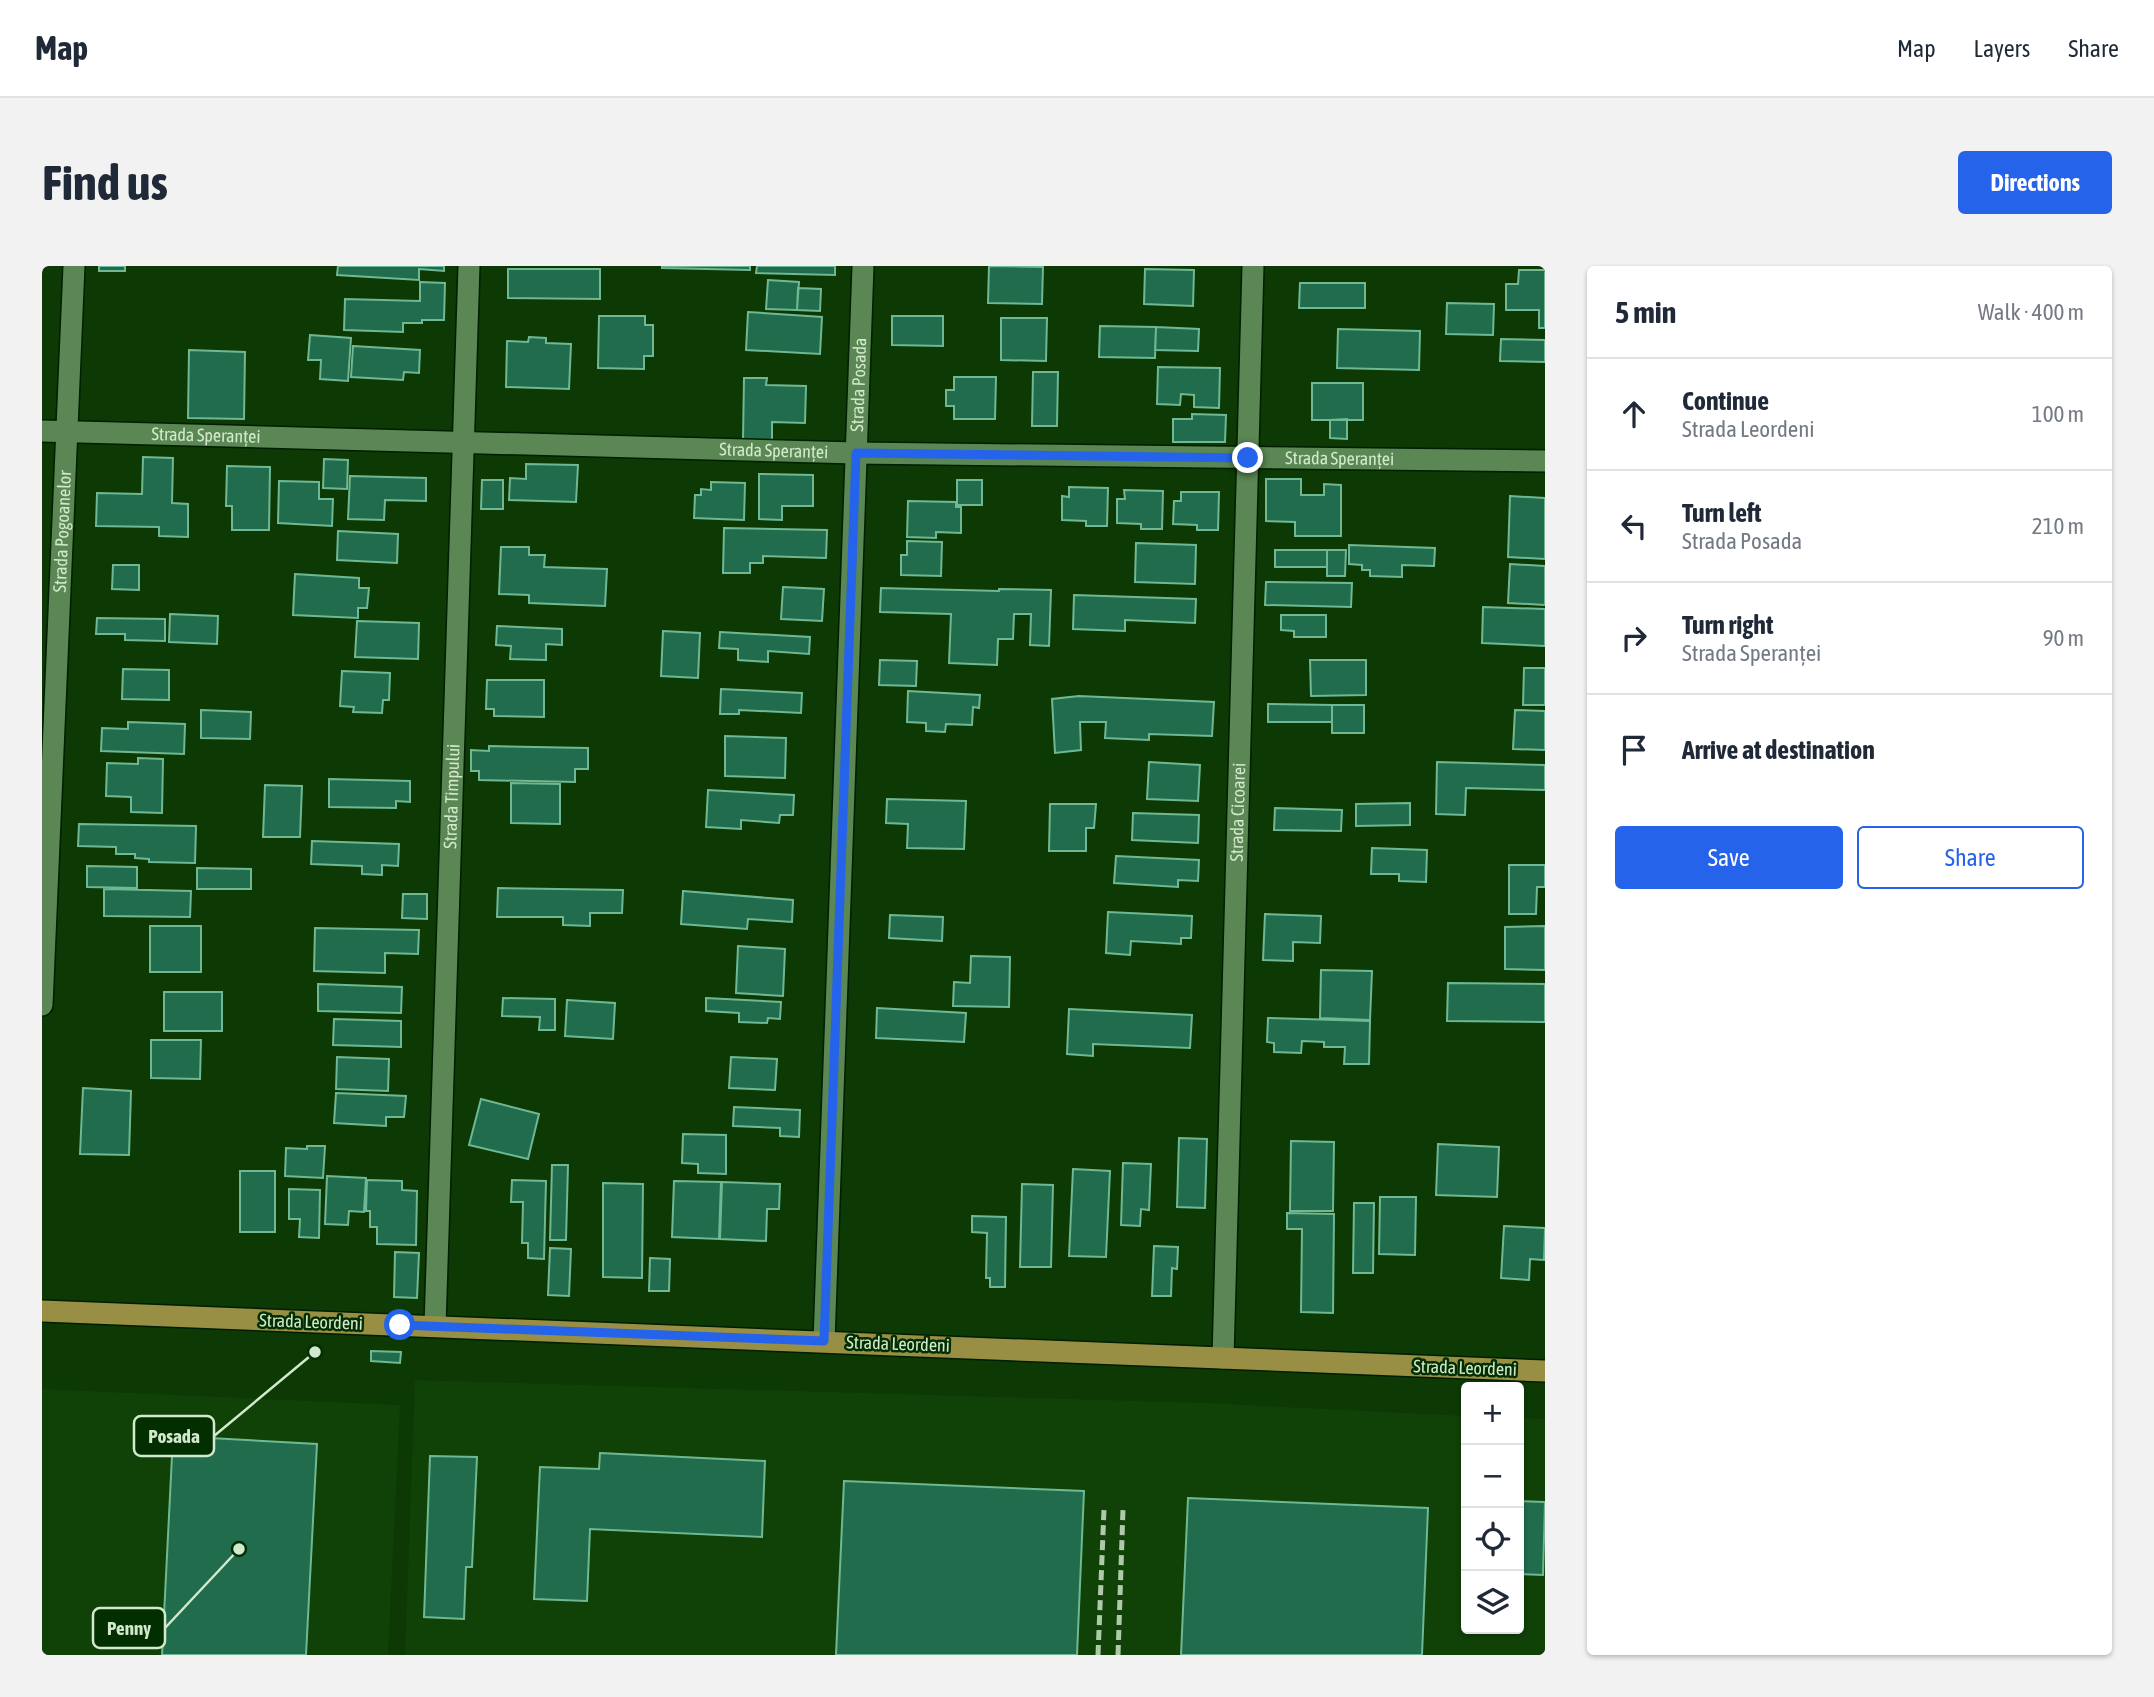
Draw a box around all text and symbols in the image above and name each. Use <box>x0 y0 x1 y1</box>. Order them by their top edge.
text: Map <box>35 29 88 67</box>
text: Map <box>1897 35 1936 62</box>
text: Layers <box>1974 35 2030 62</box>
text: Share <box>2068 35 2119 62</box>
button: Directions <box>1958 151 2112 214</box>
text: Find us <box>42 154 168 210</box>
text: 5 min <box>1615 295 1676 329</box>
text: Walk · 400 m <box>1978 299 2084 325</box>
street label: Strada Posada <box>846 337 870 432</box>
text: Continue <box>1682 386 1769 416</box>
icon: ahead <box>1615 395 1653 433</box>
text: 100 m <box>2032 401 2084 427</box>
text: Strada Leordeni <box>1682 416 1815 442</box>
street label: Strada Speranței <box>151 423 261 447</box>
street label: Strada Speranței <box>719 438 829 462</box>
route end <box>1232 442 1263 473</box>
street label: Strada Speranței <box>1285 447 1394 469</box>
street label: Strada Pogoanelor <box>49 469 75 593</box>
text: Turn left <box>1682 498 1762 528</box>
icon: left <box>1615 507 1653 545</box>
text: 210 m <box>2032 513 2084 539</box>
text: Strada Posada <box>1682 528 1802 554</box>
text: Turn right <box>1682 610 1773 640</box>
icon: right <box>1615 619 1653 657</box>
text: 90 m <box>2043 625 2084 651</box>
text: Strada Speranței <box>1682 640 1821 666</box>
icon: arrive <box>1615 731 1653 769</box>
text: Arrive at destination <box>1682 735 1875 765</box>
street label: Strada Timpului <box>439 743 464 849</box>
street label: Strada Cicoarei <box>1226 762 1249 862</box>
button: Save <box>1615 826 1843 889</box>
button: Share <box>1857 826 2084 889</box>
street label: Strada Leordeni <box>259 1309 363 1334</box>
route start <box>384 1309 415 1340</box>
street label: Strada Leordeni <box>846 1331 950 1356</box>
street label: Strada Leordeni <box>1413 1355 1517 1380</box>
map controls <box>1461 1382 1524 1634</box>
button: + <box>1461 1382 1524 1445</box>
callout: Posada <box>134 1416 214 1456</box>
text: Posada <box>148 1425 200 1447</box>
button: − <box>1461 1445 1524 1508</box>
button: locate <box>1461 1508 1524 1571</box>
button: layers <box>1461 1571 1524 1634</box>
callout: Penny <box>93 1608 165 1648</box>
text: Penny <box>107 1617 151 1639</box>

